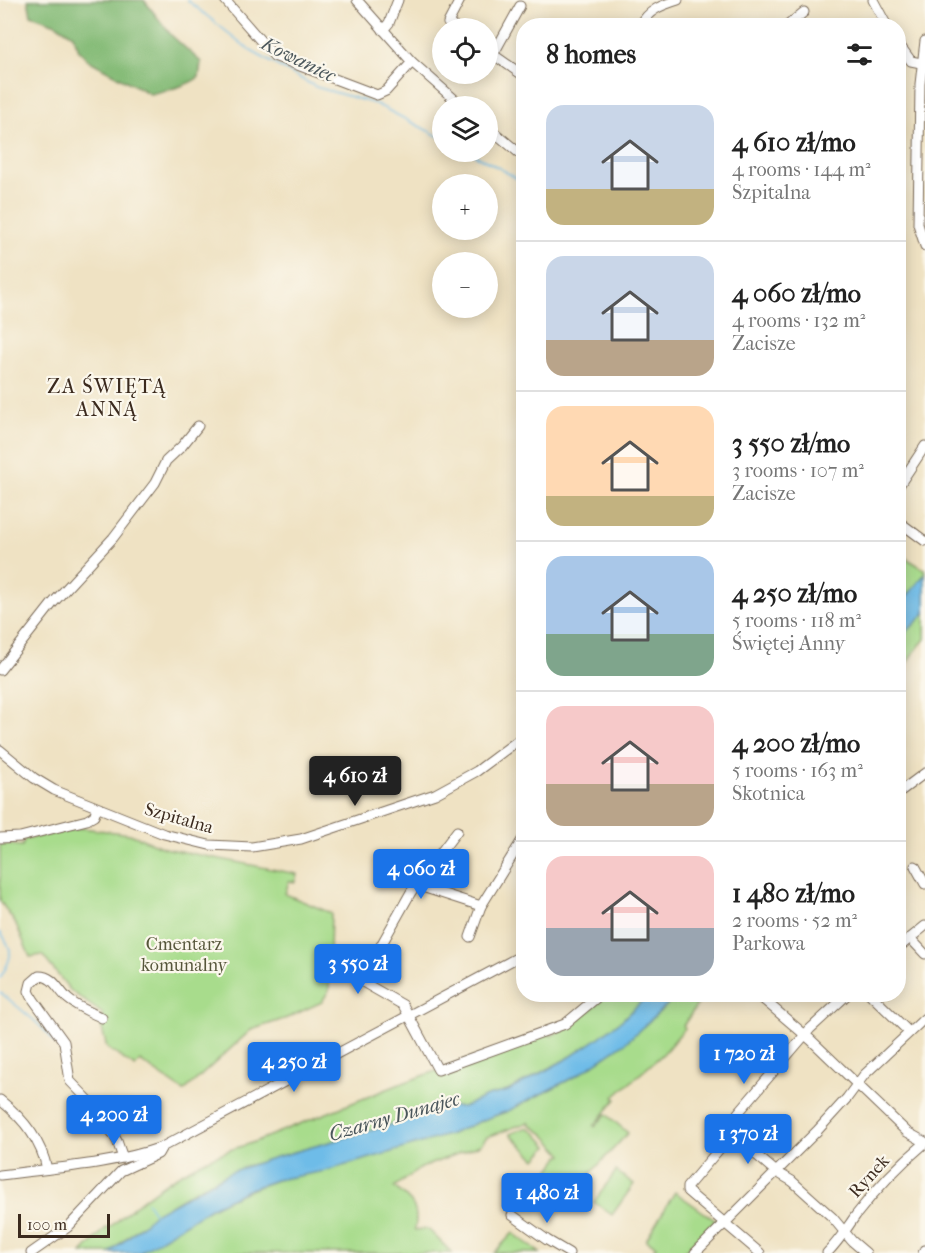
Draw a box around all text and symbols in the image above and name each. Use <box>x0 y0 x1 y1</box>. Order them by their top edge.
map controls <box>432 18 498 318</box>
button: locate <box>432 18 498 84</box>
water label: Kowaniec <box>256 31 340 87</box>
icon: filters <box>843 38 876 71</box>
text: 8 homes <box>546 39 636 70</box>
button: layers <box>432 96 498 162</box>
text: 4 610 zł/mo <box>732 127 856 158</box>
icon: home <box>594 129 666 201</box>
text: 4 rooms · 144 m² <box>732 158 871 181</box>
button: + <box>432 174 498 240</box>
text: Szpitalna <box>732 181 811 204</box>
button: − <box>432 252 498 318</box>
text: 4 060 zł/mo <box>732 278 861 309</box>
icon: home <box>594 280 666 352</box>
text: 4 rooms · 132 m² <box>732 309 865 332</box>
text: Zacisze <box>732 332 796 355</box>
district label: ZA ŚWIĘTĄ ANNĄ <box>47 374 167 421</box>
text: 3 550 zł/mo <box>732 428 850 459</box>
icon: home <box>594 430 666 502</box>
text: 3 rooms · 107 m² <box>732 459 864 482</box>
text: Zacisze <box>732 482 796 505</box>
text: 4 250 zł/mo <box>732 578 857 609</box>
icon: home <box>594 580 666 652</box>
text: 5 rooms · 118 m² <box>732 609 861 632</box>
text: Świętej Anny <box>732 632 845 655</box>
text: 4 200 zł/mo <box>732 728 860 759</box>
icon: home <box>594 730 666 802</box>
pin: 4 610 zł <box>293 756 417 807</box>
text: 5 rooms · 163 m² <box>732 759 863 782</box>
text: 4 610 zł <box>323 764 387 787</box>
text: Skotnica <box>732 782 805 805</box>
street label: Szpitalna <box>142 799 216 838</box>
pin: 4 060 zł <box>359 849 483 900</box>
text: 4 060 zł <box>387 857 455 880</box>
text: 1 480 zł/mo <box>732 878 855 909</box>
icon: home <box>594 880 666 952</box>
text: 2 rooms · 52 m² <box>732 909 857 932</box>
text: Parkowa <box>732 932 805 955</box>
park label: Cmentarz komunalny <box>141 934 229 976</box>
pin: 3 550 zł <box>296 944 420 995</box>
text: 3 550 zł <box>328 952 388 975</box>
pin: 1 720 zł <box>682 1034 806 1085</box>
pin: 4 250 zł <box>232 1042 356 1093</box>
text: 1 720 zł <box>714 1042 775 1065</box>
text: 4 250 zł <box>262 1050 326 1073</box>
water label: Czarny Dunajec <box>326 1087 463 1146</box>
pin: 4 200 zł <box>52 1095 176 1146</box>
text: 4 200 zł <box>80 1103 148 1126</box>
pin: 1 370 zł <box>686 1114 810 1165</box>
text: 1 370 zł <box>719 1122 777 1145</box>
street label: Rynek <box>845 1150 895 1202</box>
pin: 1 480 zł <box>485 1173 609 1224</box>
text: 1 480 zł <box>516 1181 579 1204</box>
scale bar <box>18 1211 110 1238</box>
text: 100 m <box>27 1215 67 1234</box>

